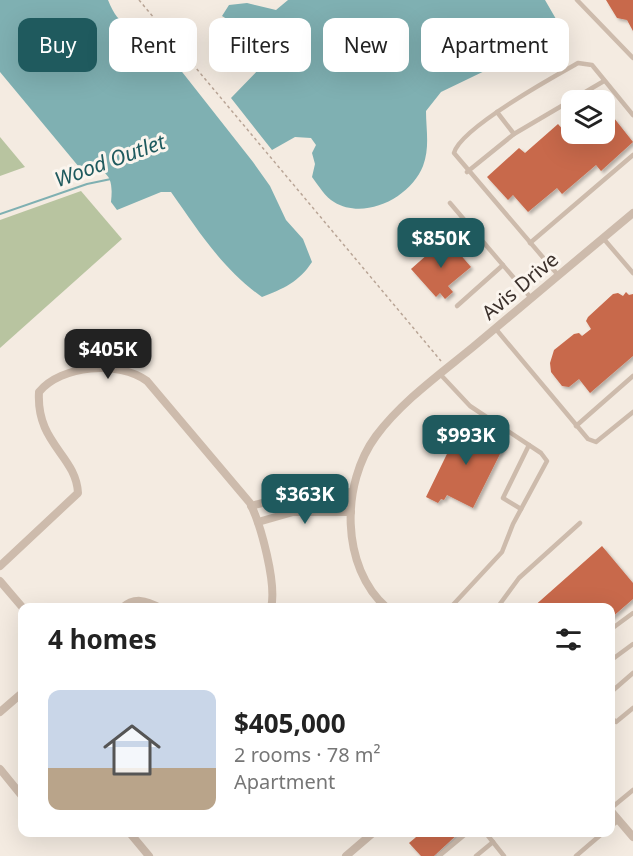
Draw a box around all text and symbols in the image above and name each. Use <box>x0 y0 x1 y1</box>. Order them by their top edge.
chip: Buy <box>18 18 97 72</box>
chip: Rent <box>109 18 197 72</box>
chip: Filters <box>209 18 311 72</box>
chip: New <box>323 18 409 72</box>
chip: Apartment <box>421 18 569 72</box>
map controls <box>561 90 615 144</box>
button: layers <box>561 90 615 144</box>
water label: Wood Outlet <box>50 127 170 193</box>
pin: $850K <box>399 218 483 269</box>
text: $850K <box>411 224 471 251</box>
street label: Avis Drive <box>476 246 564 326</box>
pin: $405K <box>66 329 150 380</box>
text: $405K <box>78 335 138 362</box>
pin: $993K <box>424 415 508 466</box>
text: $993K <box>436 421 496 448</box>
pin: $363K <box>263 474 347 525</box>
text: $363K <box>275 480 335 507</box>
text: 4 homes <box>48 621 157 657</box>
icon: filters <box>552 623 585 656</box>
text: $405,000 <box>234 705 346 741</box>
icon: home <box>96 714 168 786</box>
text: 2 rooms · 78 m² <box>234 741 381 768</box>
text: Apartment <box>234 768 335 795</box>

